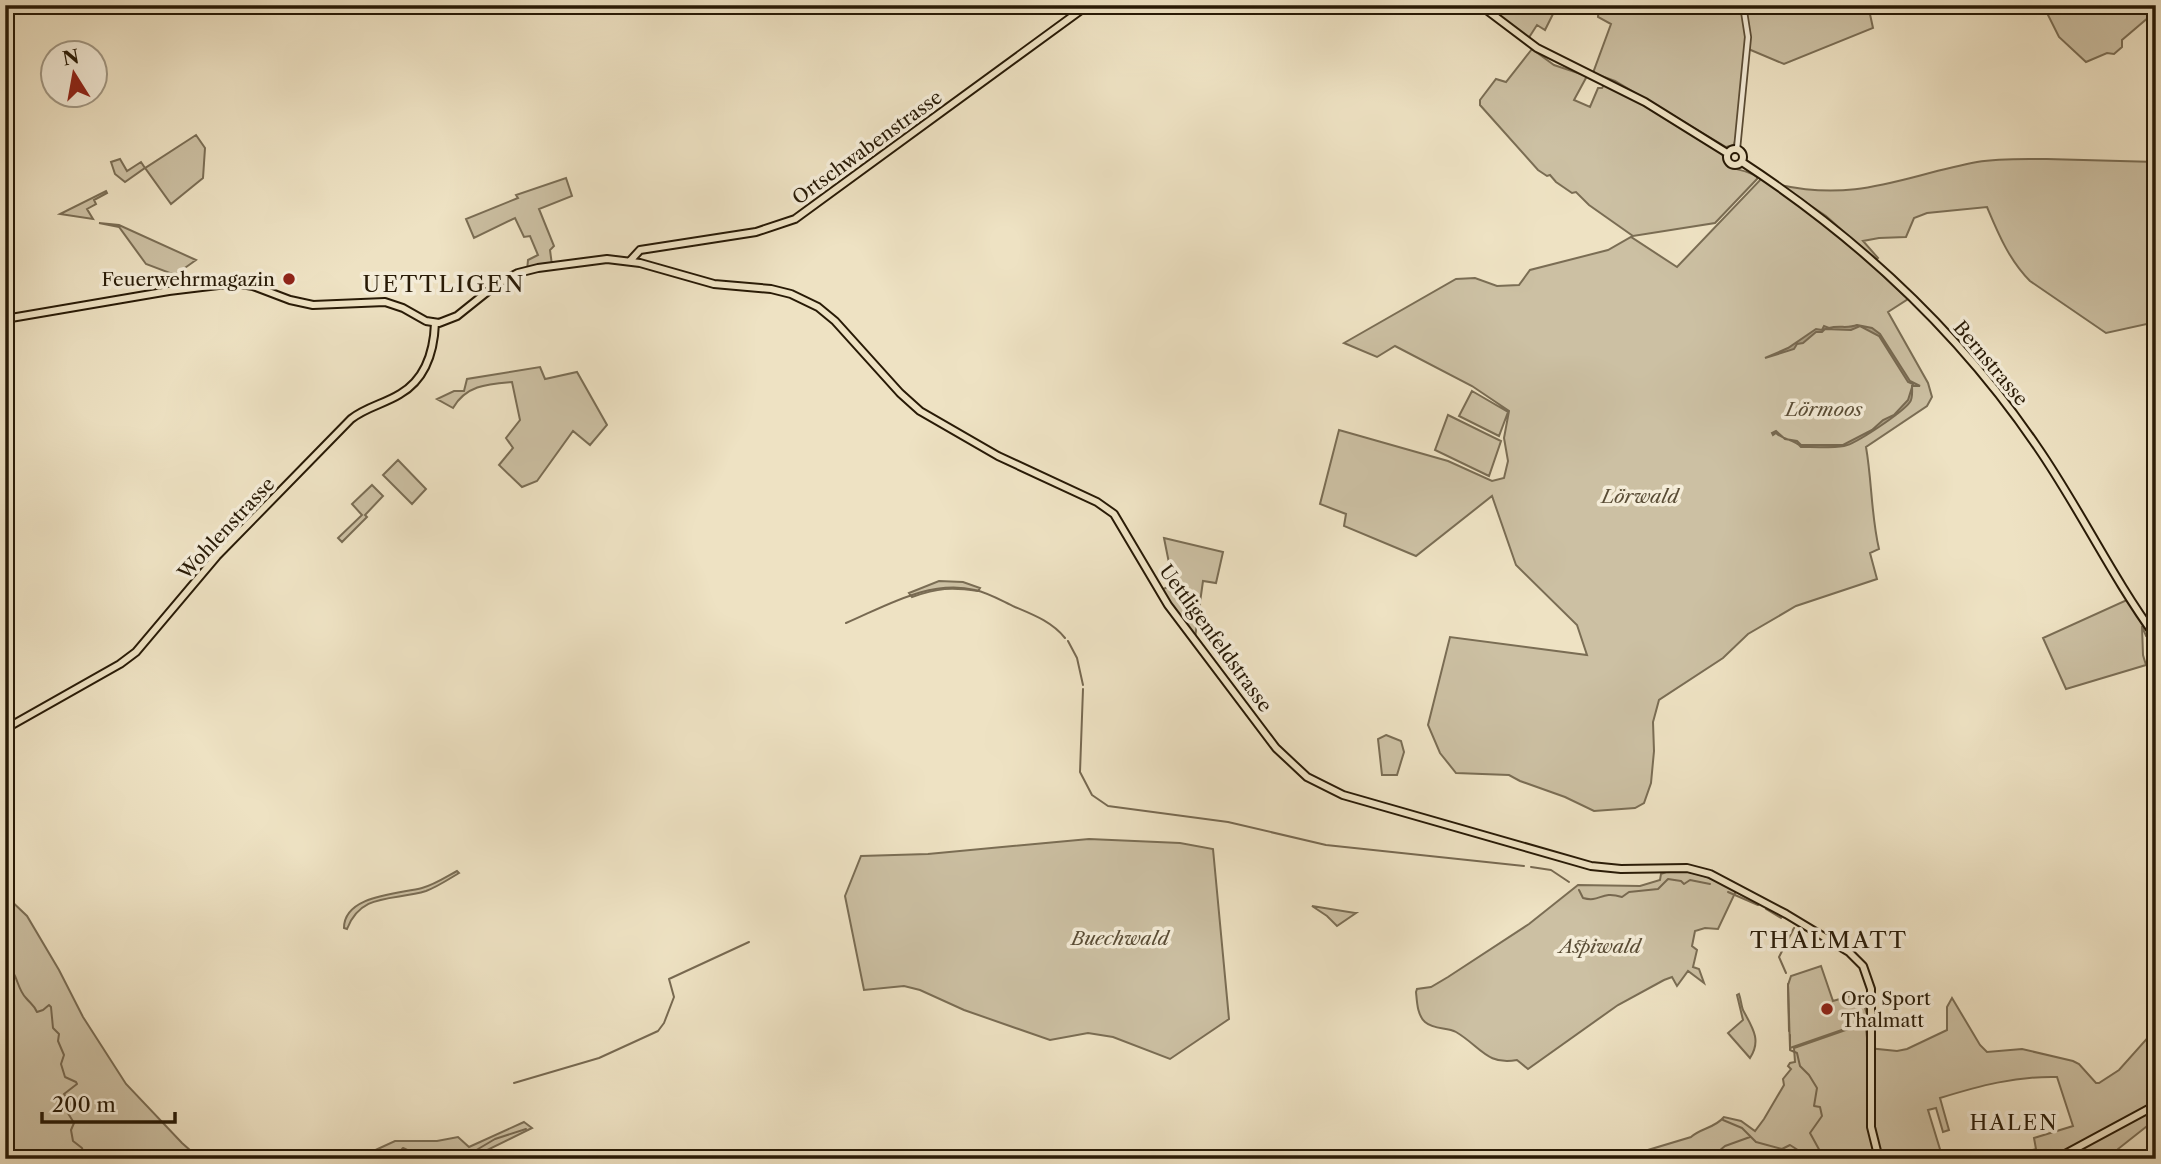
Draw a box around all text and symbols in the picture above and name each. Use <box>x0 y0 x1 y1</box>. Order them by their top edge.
north arrow <box>38 38 108 108</box>
text: N <box>61 45 81 71</box>
street label: Ortschwabenstrasse <box>788 85 947 209</box>
place label: Feuerwehrmagazin <box>102 268 275 291</box>
district label: UETTLIGEN <box>363 270 525 298</box>
marker: Feuerwehrmagazin <box>281 271 297 287</box>
street label: Bernstrasse <box>1948 316 2033 410</box>
park label: Lörmoos <box>1783 398 1863 421</box>
street label: Wohlenstrasse <box>173 473 279 585</box>
park label: Lörwald <box>1600 485 1680 508</box>
street label: Uettligenfeldstrasse <box>1154 560 1277 716</box>
district label: THALMATT <box>1750 926 1908 954</box>
park label: Buechwald <box>1069 927 1170 950</box>
park label: Aspiwald <box>1556 935 1642 958</box>
place label: Oro Sport Thalmatt <box>1841 987 1931 1032</box>
marker: Oro Sport Thalmatt <box>1819 1001 1835 1017</box>
scale bar <box>42 1080 175 1124</box>
text: 200 m <box>52 1092 116 1117</box>
district label: HALEN <box>1969 1110 2059 1135</box>

